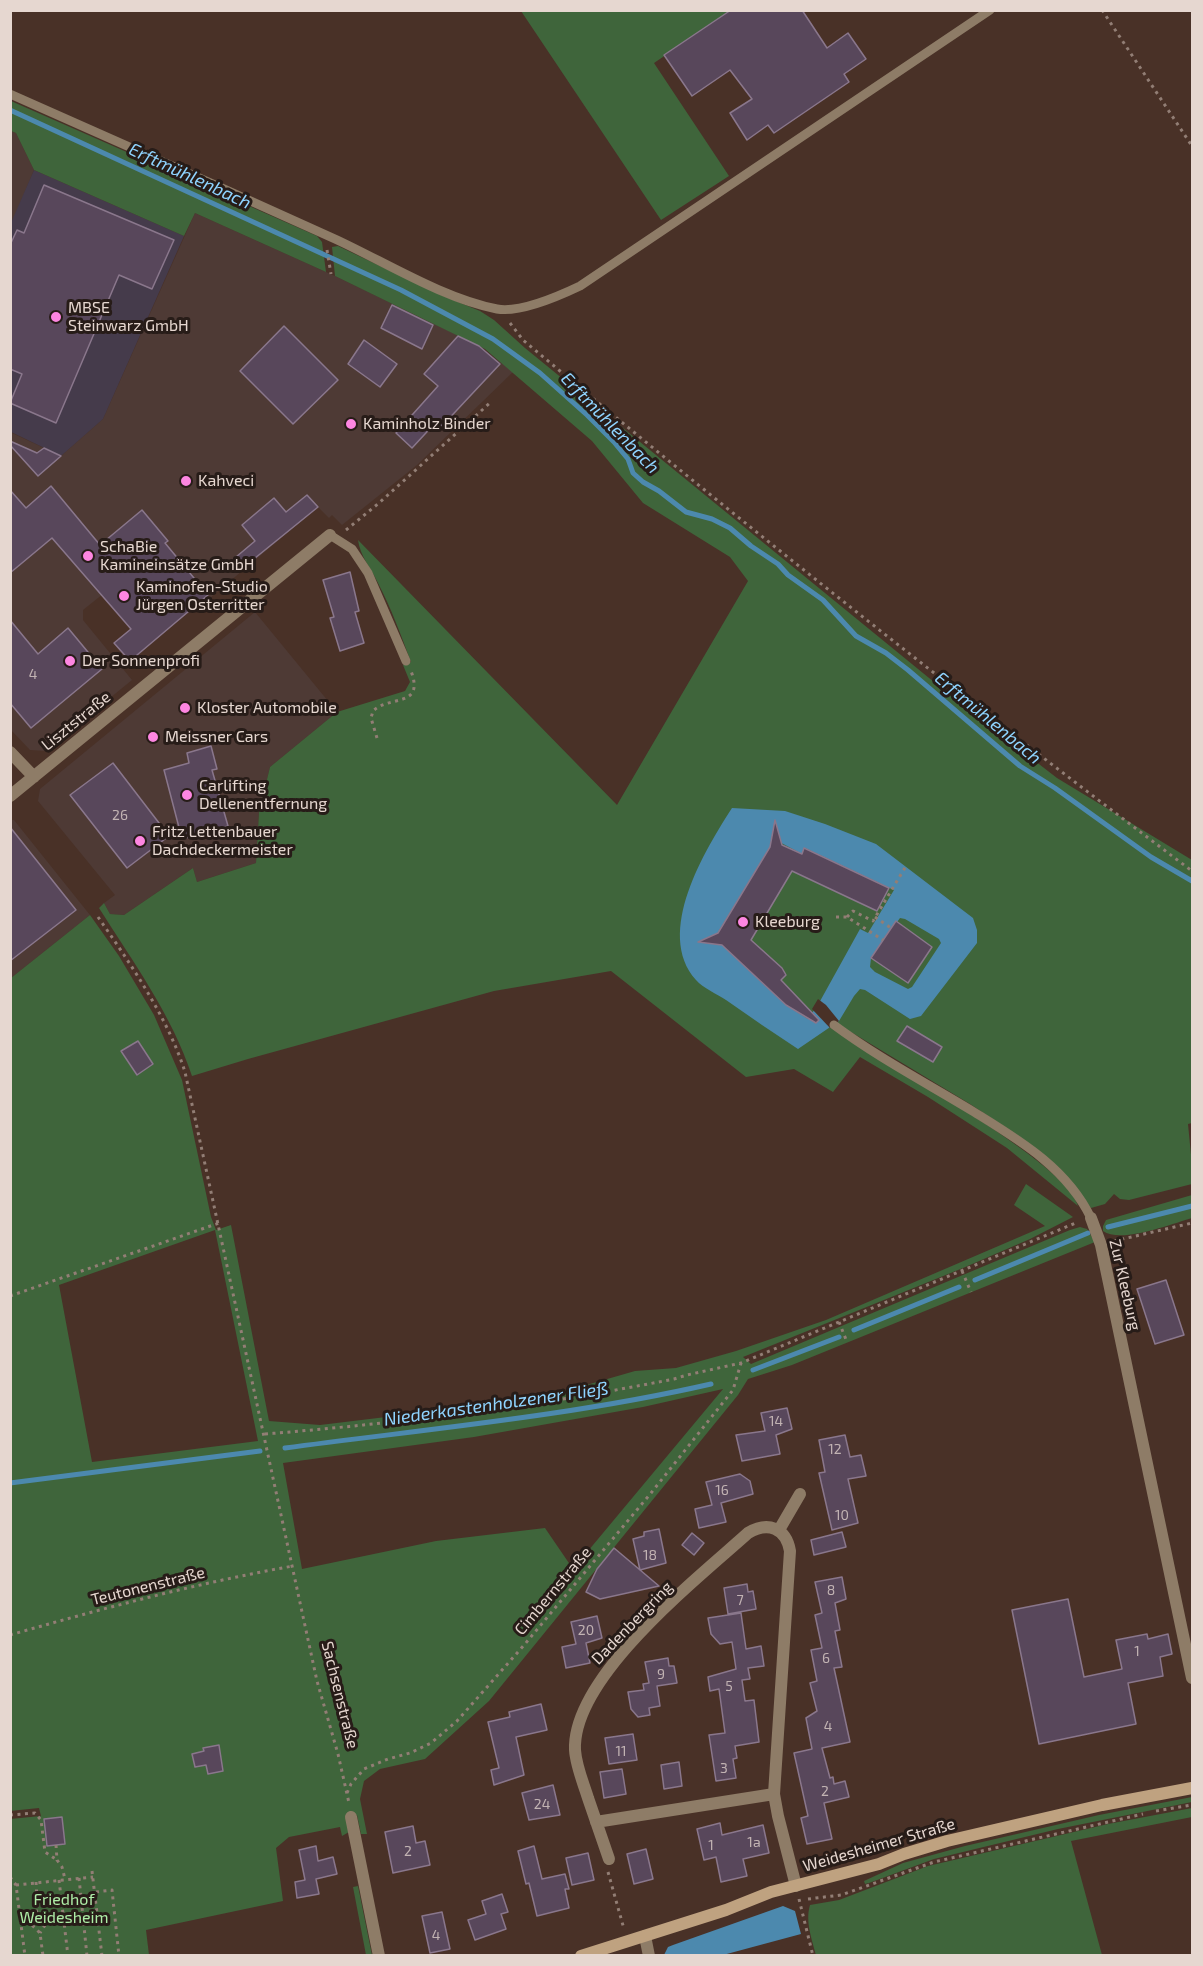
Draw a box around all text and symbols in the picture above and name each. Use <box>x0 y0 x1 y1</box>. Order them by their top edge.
water label: Erftmühlenbach <box>126 138 254 214</box>
place label: MBSE Steinwarz GmbH <box>68 298 189 336</box>
marker: MBSE Steinwarz GmbH <box>49 310 63 324</box>
water label: Erftmühlenbach <box>556 368 664 478</box>
place label: Kaminholz Binder <box>363 414 491 434</box>
marker: Kaminholz Binder <box>344 417 358 431</box>
place label: Kahveci <box>198 471 254 491</box>
marker: Kahveci <box>179 474 193 488</box>
place label: SchaBie Kamineinsätze GmbH <box>100 537 255 575</box>
marker: SchaBie Kamineinsätze GmbH <box>81 549 95 563</box>
place label: Kaminofen-Studio Jürgen Osterritter <box>136 577 268 615</box>
marker: Kaminofen-Studio Jürgen Osterritter <box>117 589 131 603</box>
place label: Der Sonnenprofi <box>82 651 200 671</box>
marker: Der Sonnenprofi <box>63 654 77 668</box>
house number: 4 <box>29 666 37 682</box>
water label: Erftmühlenbach <box>930 667 1046 769</box>
street label: Lisztstraße <box>38 687 114 755</box>
place label: Kloster Automobile <box>197 698 337 718</box>
marker: Kloster Automobile <box>178 701 192 715</box>
place label: Meissner Cars <box>165 727 268 747</box>
marker: Meissner Cars <box>146 730 160 744</box>
place label: Carlifting Dellenentfernung <box>199 776 327 814</box>
marker: Carlifting Dellenentfernung <box>180 788 194 802</box>
house number: 26 <box>112 807 128 823</box>
place label: Fritz Lettenbauer Dachdeckermeister <box>152 822 293 860</box>
marker: Fritz Lettenbauer Dachdeckermeister <box>133 834 147 848</box>
place label: Kleeburg <box>755 912 820 932</box>
marker: Kleeburg <box>736 915 750 929</box>
street label: Zur Kleeburg <box>1105 1237 1145 1333</box>
water label: Niederkastenholzener Fließ <box>382 1378 610 1430</box>
house number: 14 <box>769 1413 783 1429</box>
house number: 12 <box>828 1441 842 1457</box>
house number: 16 <box>715 1482 729 1498</box>
house number: 10 <box>835 1507 849 1523</box>
street label: Cimbernstraße <box>511 1543 595 1639</box>
house number: 18 <box>643 1547 657 1563</box>
street label: Teutonenstraße <box>89 1563 207 1609</box>
street label: Dadenbergring <box>588 1577 676 1669</box>
house number: 8 <box>827 1582 835 1598</box>
house number: 7 <box>736 1592 744 1608</box>
house number: 20 <box>578 1622 594 1638</box>
street label: Sachsenstraße <box>317 1639 363 1751</box>
house number: 1 <box>1134 1643 1140 1659</box>
house number: 6 <box>822 1650 830 1666</box>
house number: 9 <box>657 1666 665 1682</box>
house number: 5 <box>725 1678 733 1694</box>
house number: 4 <box>824 1718 832 1734</box>
house number: 11 <box>615 1743 627 1759</box>
house number: 3 <box>720 1760 728 1776</box>
house number: 2 <box>821 1783 829 1799</box>
house number: 24 <box>534 1796 550 1812</box>
street label: Weidesheimer Straße <box>801 1814 957 1876</box>
house number: 1a <box>747 1834 761 1850</box>
house number: 1 <box>708 1837 714 1853</box>
house number: 2 <box>404 1843 412 1859</box>
park label: Friedhof Weidesheim <box>19 1890 109 1928</box>
house number: 4 <box>432 1927 440 1943</box>

